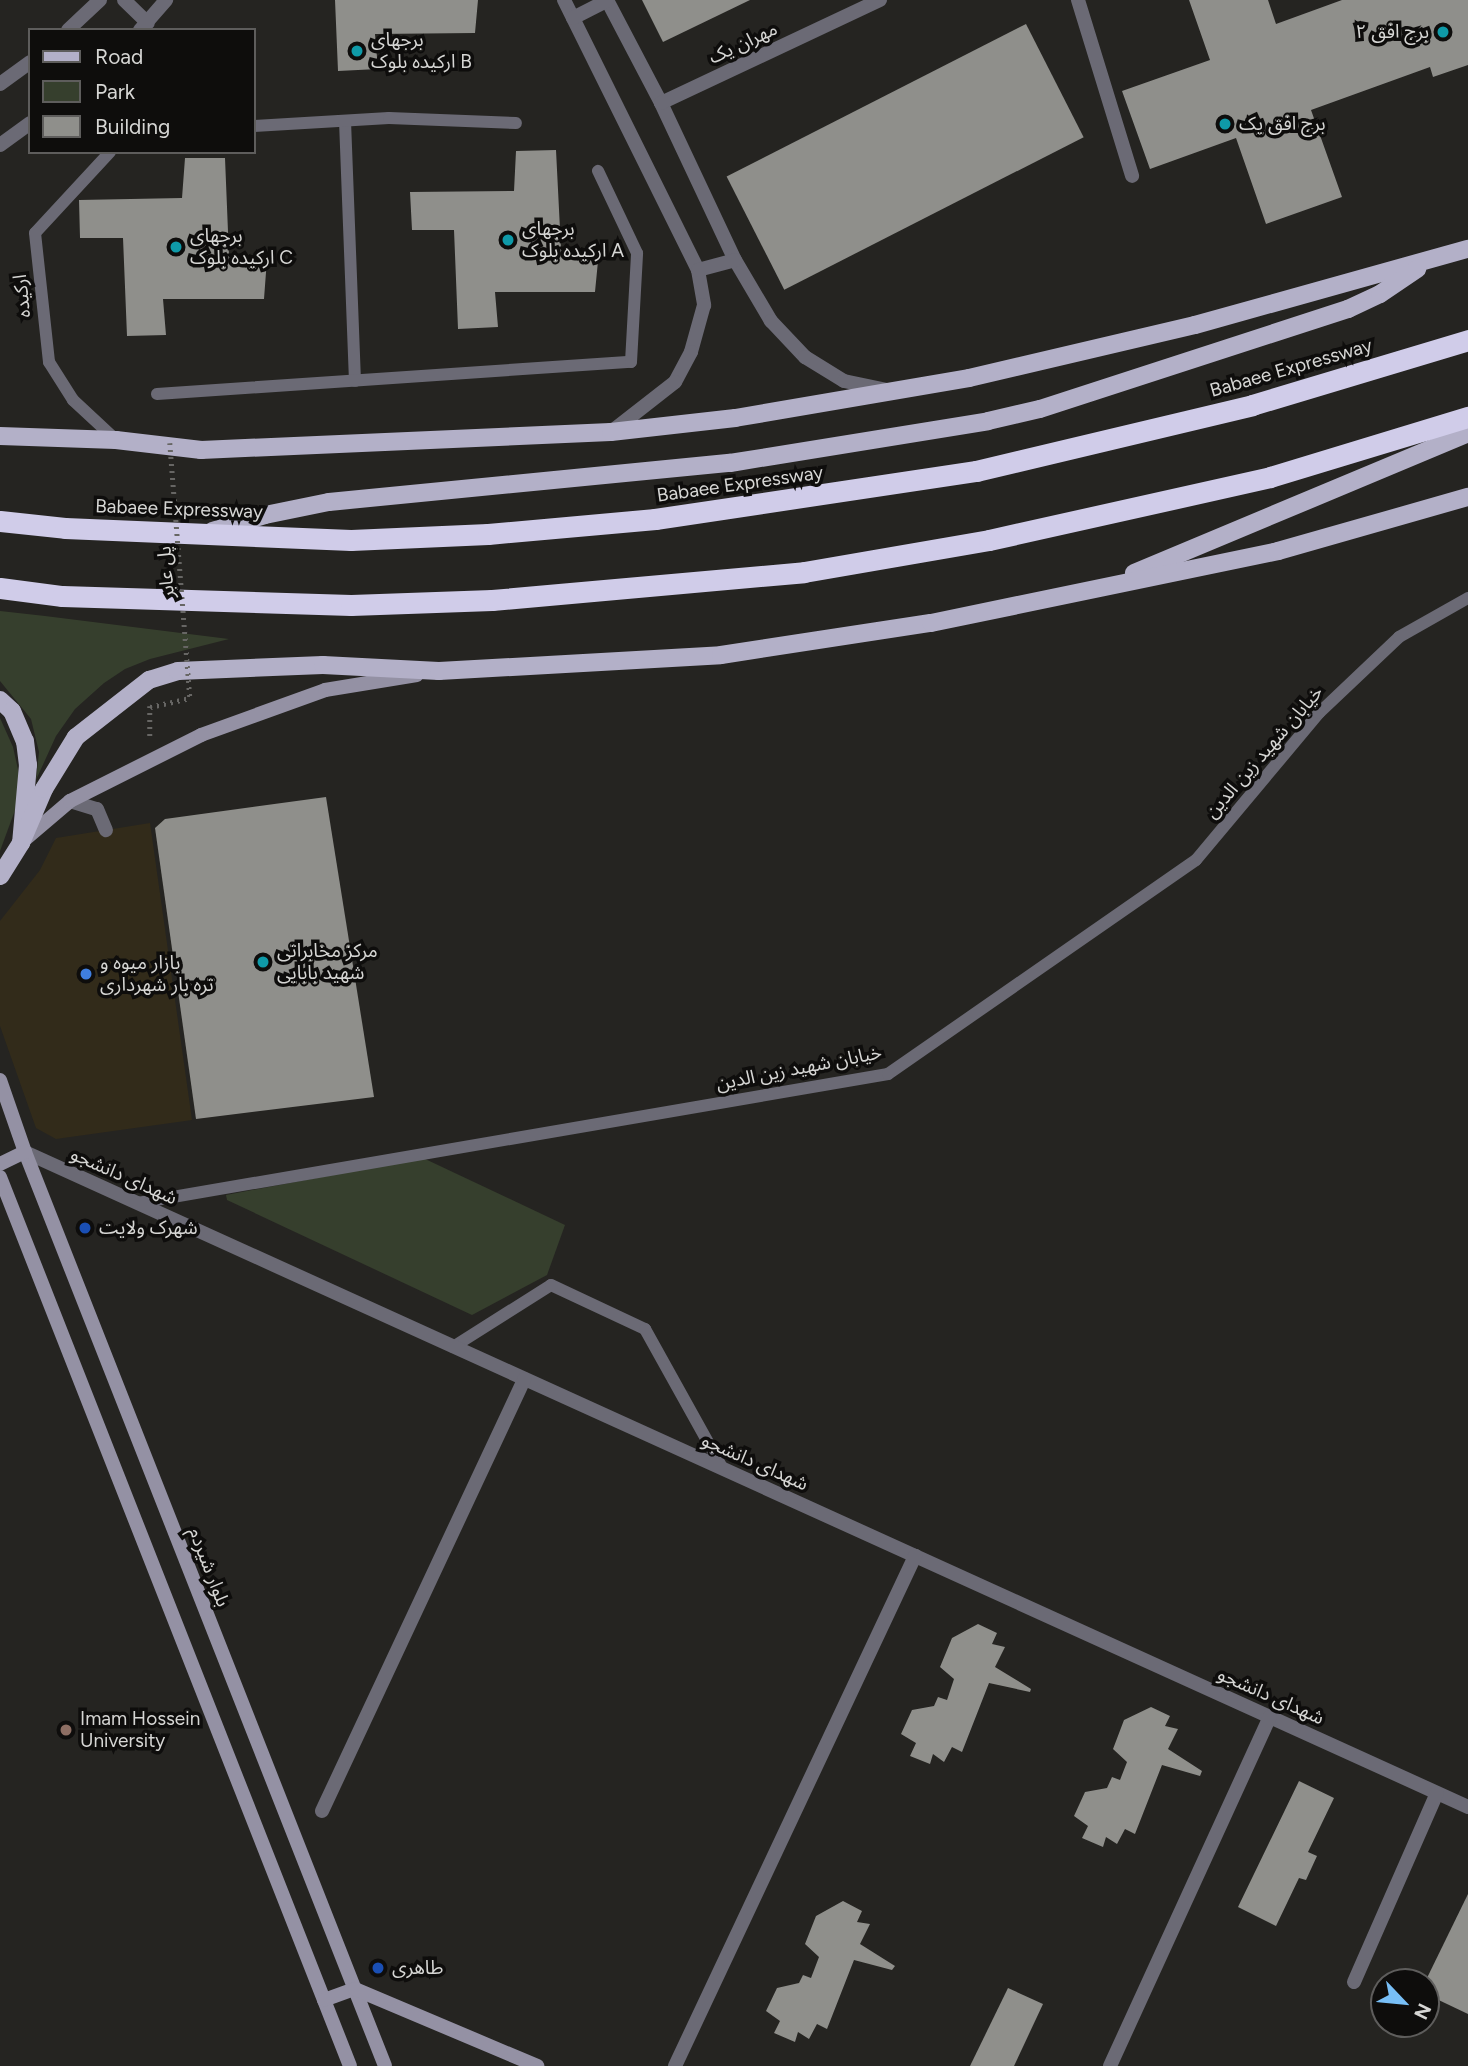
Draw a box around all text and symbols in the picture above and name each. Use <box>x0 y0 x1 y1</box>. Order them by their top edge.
street label: مهران یک <box>705 17 781 69</box>
place label: برج افق ۲ <box>1356 21 1429 43</box>
marker: برج افق ۲ <box>1435 24 1451 40</box>
legend <box>28 28 256 154</box>
place label: برجهای ارکیده بلوک B <box>371 29 472 73</box>
marker: برجهای ارکیده بلوک B <box>349 43 365 59</box>
text: Road <box>95 44 143 69</box>
text: Park <box>95 79 135 104</box>
place label: برج افق یک <box>1239 113 1326 135</box>
text: Building <box>95 114 170 139</box>
marker: برج افق یک <box>1217 116 1233 132</box>
place label: برجهای ارکیده بلوک A <box>522 218 624 262</box>
place label: برجهای ارکیده بلوک C <box>190 225 293 269</box>
marker: برجهای ارکیده بلوک A <box>500 232 516 248</box>
marker: برجهای ارکیده بلوک C <box>168 239 184 255</box>
street label: ارکیده <box>8 273 36 319</box>
street label: Babaee Expressway <box>1207 334 1375 402</box>
street label: Babaee Expressway <box>655 461 825 507</box>
street label: Babaee Expressway <box>95 495 263 523</box>
street label: پل عابر <box>153 545 179 599</box>
street label: خیابان شهید زین الدین <box>1200 681 1328 823</box>
place label: مرکز مخابراتی شهید بابایی <box>277 940 378 984</box>
place label: بازار میوه و تره بار شهرداری <box>100 952 214 996</box>
marker: مرکز مخابراتی شهید بابایی <box>255 954 271 970</box>
marker: بازار میوه و تره بار شهرداری <box>78 966 94 982</box>
street label: خیابان شهید زین الدین <box>714 1041 884 1095</box>
street label: شهدای دانشجو <box>67 1142 181 1210</box>
place label: شهرک ولایت <box>99 1217 198 1239</box>
marker: شهرک ولایت <box>77 1220 93 1236</box>
street label: شهدای دانشجو <box>698 1428 812 1496</box>
street label: بلوار شیردم <box>183 1524 235 1610</box>
street label: شهدای دانشجو <box>1214 1662 1328 1730</box>
place label: Imam Hossein University <box>80 1708 200 1752</box>
marker: Imam Hossein University <box>58 1722 74 1738</box>
place label: طاهری <box>392 1957 443 1979</box>
marker: طاهری <box>370 1960 386 1976</box>
north arrow <box>1370 1968 1440 2038</box>
text: N <box>1409 2000 1436 2023</box>

